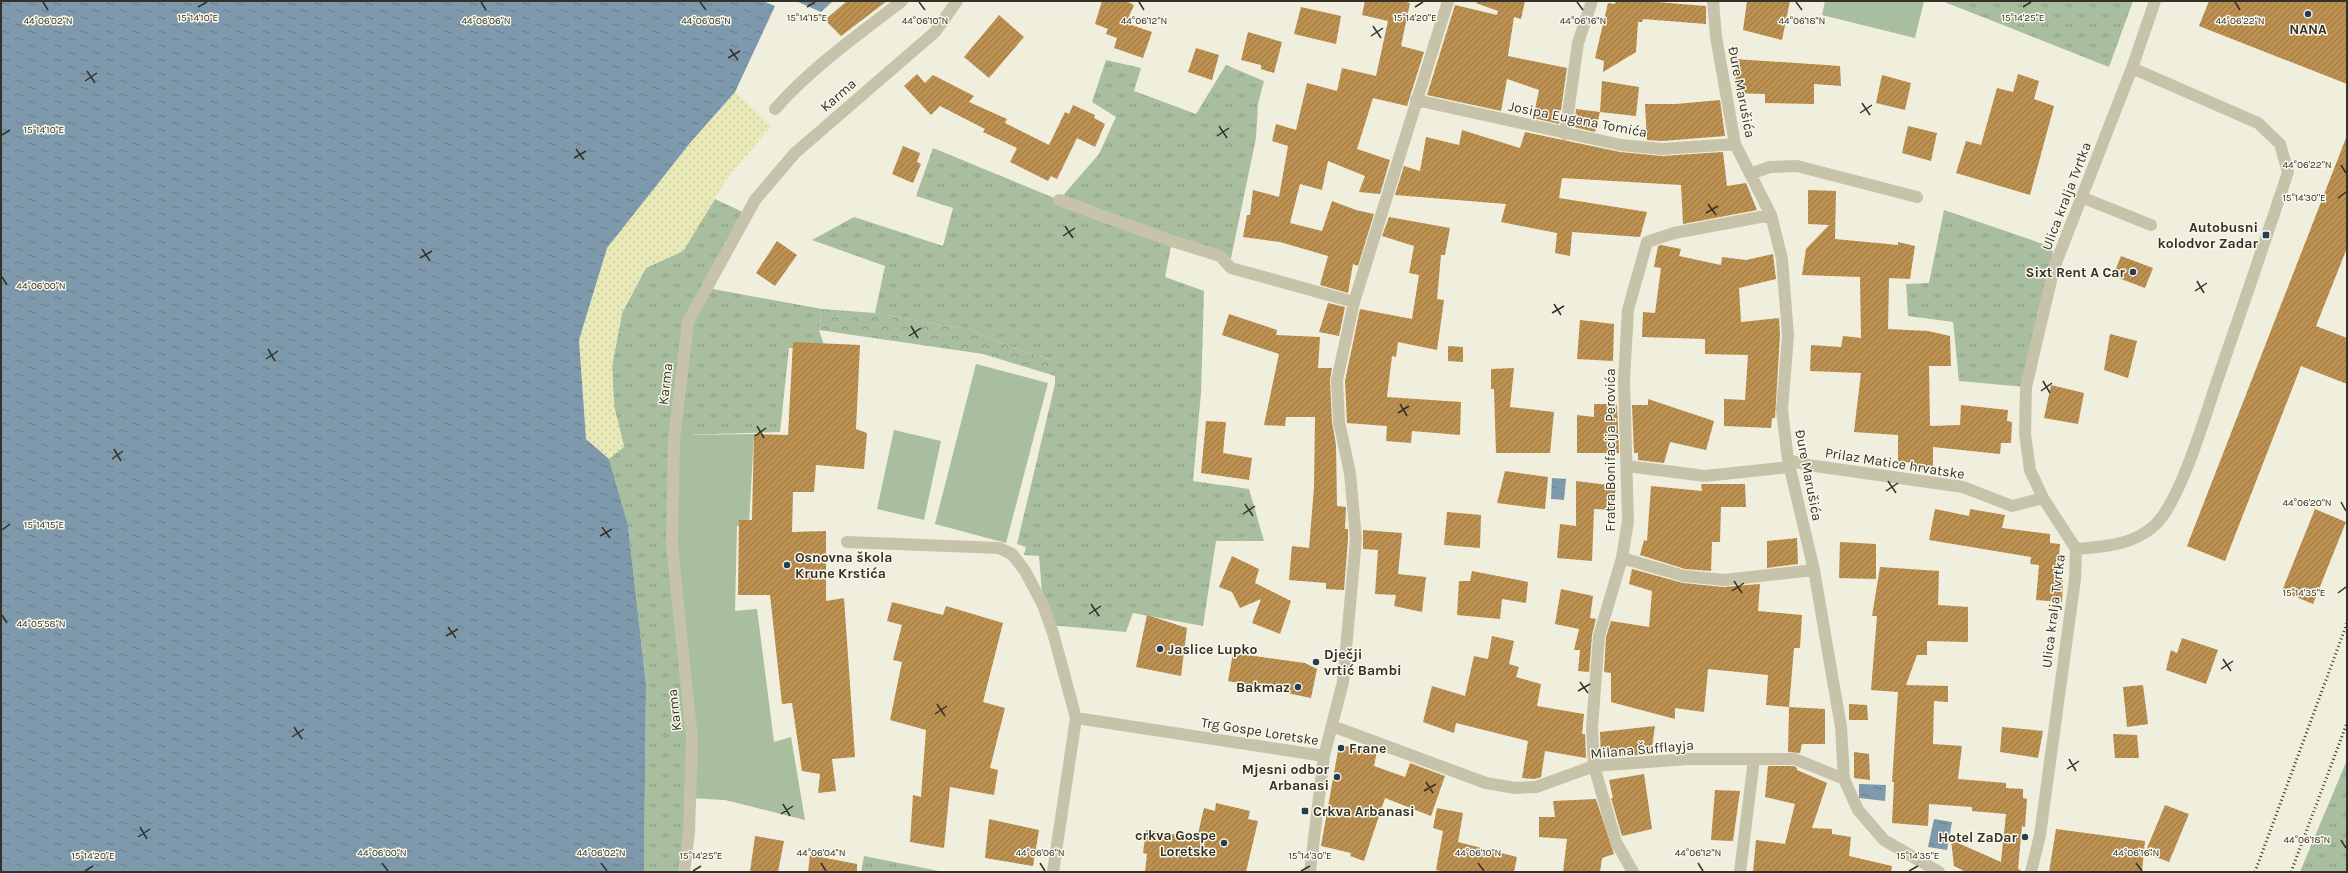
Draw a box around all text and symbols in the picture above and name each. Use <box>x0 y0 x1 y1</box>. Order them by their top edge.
marker: NANA <box>2303 9 2313 19</box>
text: 15°14'10"E <box>178 12 218 24</box>
text: 15°14'15"E <box>787 12 827 24</box>
text: 15°14'20"E <box>1394 12 1437 24</box>
text: 15°14'25"E <box>2002 12 2044 24</box>
text: 44°06'02"N <box>23 15 73 27</box>
text: 44°06'06"N <box>461 15 511 27</box>
text: 44°06'08"N <box>681 15 731 27</box>
text: 44°06'10"N <box>902 15 948 27</box>
text: 44°06'12"N <box>1121 15 1167 27</box>
text: 44°06'16"N <box>1560 15 1606 27</box>
text: 44°06'18"N <box>1779 15 1825 27</box>
text: 44°06'22"N <box>2215 15 2265 27</box>
place label: NANA <box>2289 21 2327 38</box>
street label: Đure Marušića <box>1724 45 1759 139</box>
street label: Karma <box>817 75 860 116</box>
street label: Josipa Eugena Tomića <box>1507 98 1649 141</box>
text: 15°14'10"E <box>24 124 64 136</box>
street label: Ulica kralja Tvrtka <box>2038 140 2095 253</box>
text: 44°06'22"N <box>2282 159 2332 171</box>
text: 15°14'30"E <box>2282 192 2326 204</box>
place label: Autobusni kolodvor Zadar <box>2158 219 2258 252</box>
marker: Autobusni kolodvor Zadar <box>2261 230 2271 240</box>
place label: Sixt Rent A Car <box>2026 264 2125 281</box>
marker: Sixt Rent A Car <box>2128 267 2138 277</box>
text: 44°06'00"N <box>16 280 66 292</box>
street label: Karma <box>654 362 676 406</box>
street label: Fratra Bonifacija Perovića <box>1602 368 1619 532</box>
street label: Đure Marušića <box>1791 428 1826 522</box>
street label: Prilaz Matice hrvatske <box>1824 444 1966 483</box>
text: 44°06'20"N <box>2282 497 2332 509</box>
text: 15°14'15"E <box>24 519 64 531</box>
place label: Osnovna škola Krune Krstića <box>795 549 892 582</box>
street label: Ulica kralja Tvrtka <box>2038 553 2069 669</box>
marker: Osnovna škola Krune Krstića <box>782 560 792 570</box>
text: 15°14'35"E <box>2283 587 2325 599</box>
text: 44°05'58"N <box>16 618 66 630</box>
place label: Jaslice Lupko <box>1168 641 1258 658</box>
marker: Jaslice Lupko <box>1155 644 1165 654</box>
place label: Dječji vrtić Bambi <box>1324 646 1402 679</box>
marker: Dječji vrtić Bambi <box>1311 657 1321 667</box>
place label: Bakmaz <box>1236 679 1290 696</box>
marker: Bakmaz <box>1293 682 1303 692</box>
street label: Karma <box>664 688 685 732</box>
street label: Trg Gospe Loretske <box>1200 714 1320 749</box>
street label: Milana Šufflayja <box>1590 737 1695 762</box>
place label: Frane <box>1349 740 1386 757</box>
marker: Frane <box>1336 743 1346 753</box>
place label: Mjesni odbor Arbanasi <box>1242 761 1329 794</box>
marker: Mjesni odbor Arbanasi <box>1332 772 1342 782</box>
place label: Crkva Arbanasi <box>1313 803 1415 820</box>
marker: Crkva Arbanasi <box>1300 806 1310 816</box>
place label: crkva Gospe Loretske <box>1135 827 1216 860</box>
place label: Hotel ZaDar <box>1938 829 2017 846</box>
marker: Hotel ZaDar <box>2020 832 2030 842</box>
text: 44°06'18"N <box>2284 834 2330 846</box>
marker: crkva Gospe Loretske <box>1219 838 1229 848</box>
text: 44°06'00"N <box>357 847 407 859</box>
text: 44°06'02"N <box>576 847 626 859</box>
text: 44°06'04"N <box>797 847 846 859</box>
text: 44°06'06"N <box>1015 847 1065 859</box>
text: 44°06'10"N <box>1455 847 1501 859</box>
text: 44°06'12"N <box>1675 847 1721 859</box>
text: 44°06'16"N <box>2113 847 2159 859</box>
text: 15°14'20"E <box>72 850 115 862</box>
text: 15°14'25"E <box>680 850 722 862</box>
text: 15°14'30"E <box>1288 850 1332 862</box>
text: 15°14'35"E <box>1897 850 1939 862</box>

